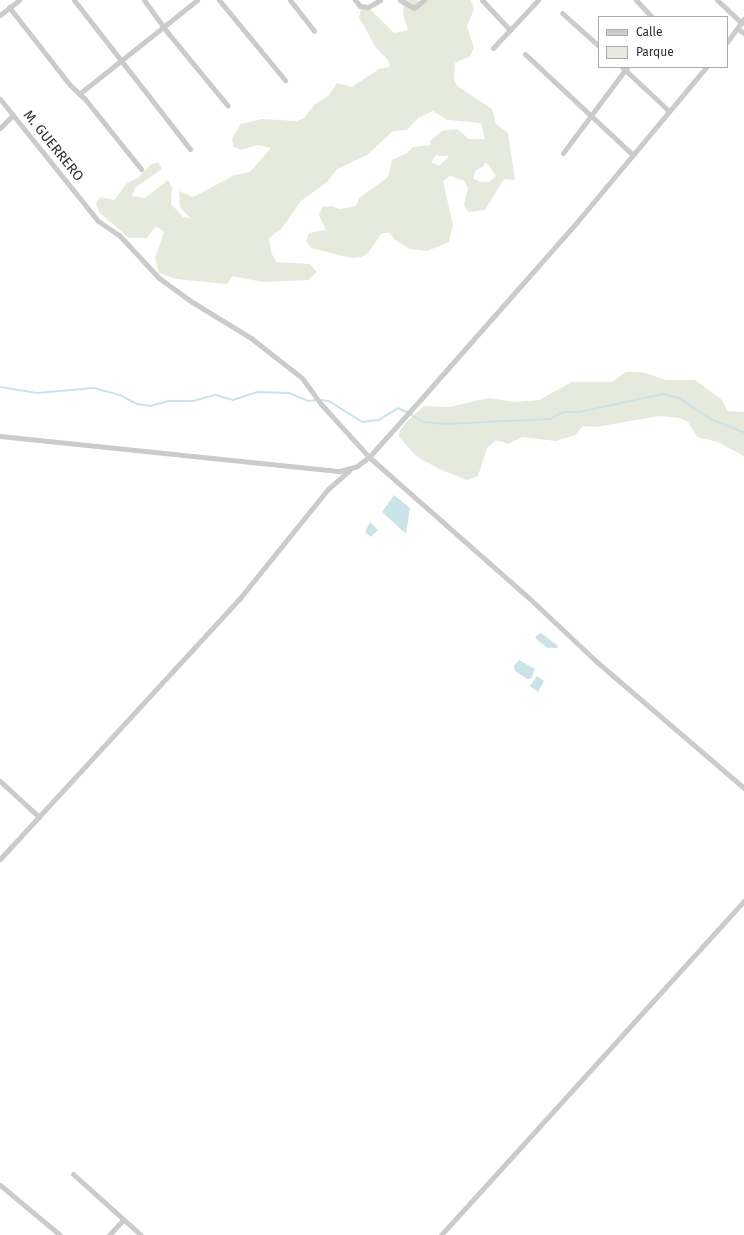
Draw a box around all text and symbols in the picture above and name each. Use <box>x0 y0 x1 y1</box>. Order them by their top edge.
legend <box>598 16 728 68</box>
text: Calle <box>636 25 663 39</box>
text: Parque <box>636 45 674 59</box>
street label: M. GUERRERO <box>19 107 87 185</box>

